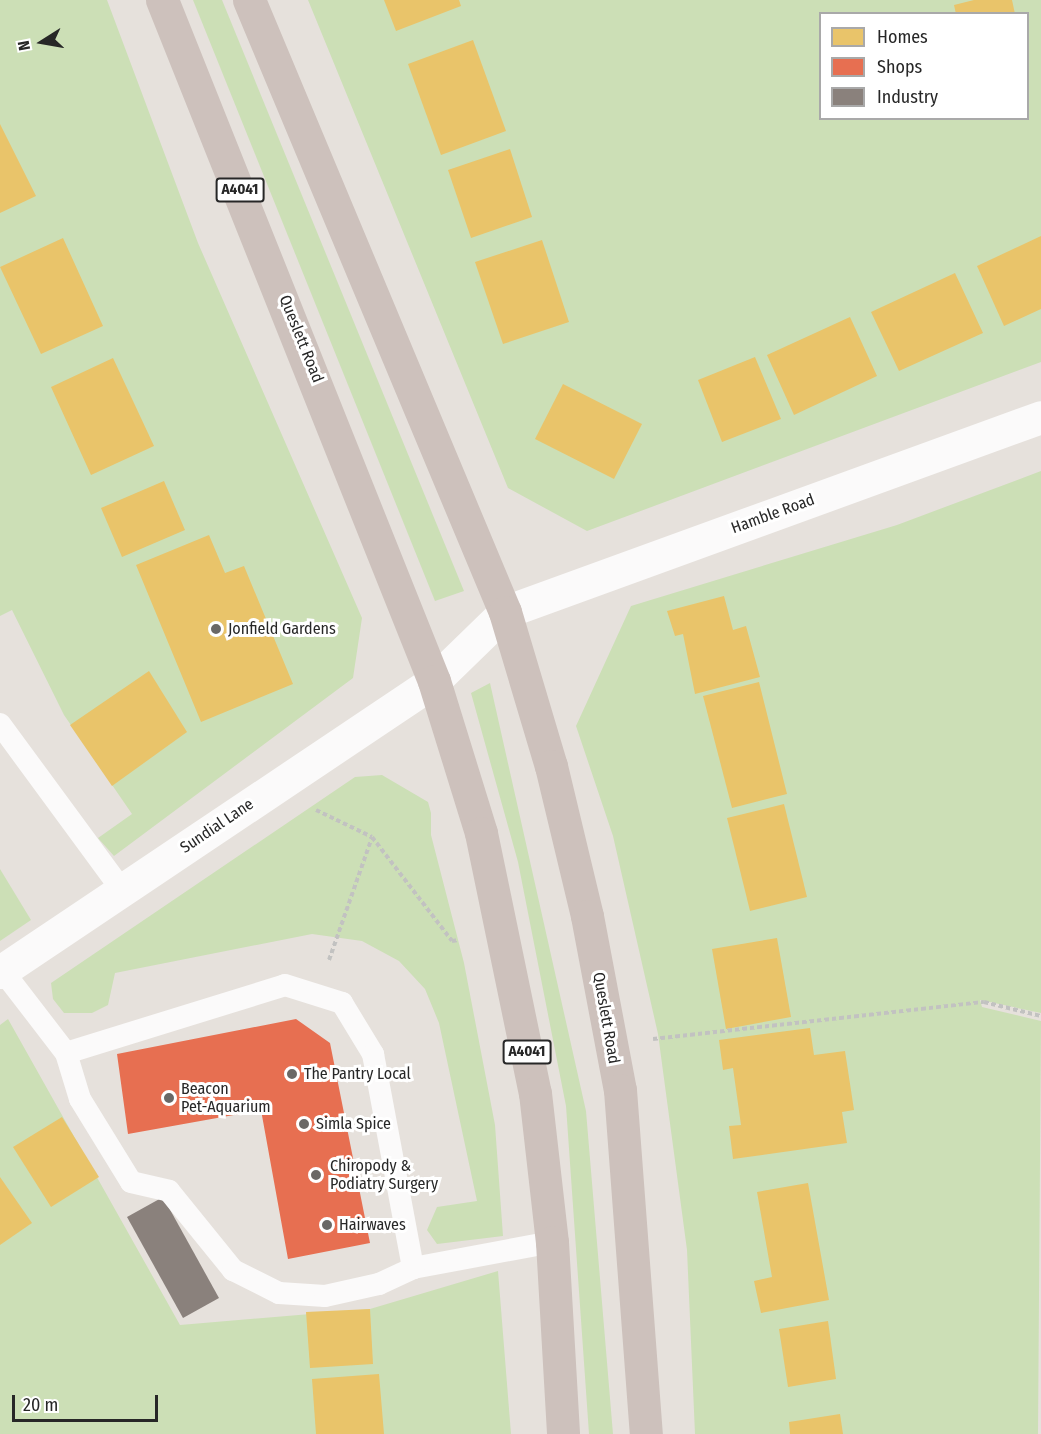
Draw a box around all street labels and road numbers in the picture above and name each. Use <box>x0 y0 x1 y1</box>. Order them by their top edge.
road number: A4041 <box>214 178 266 202</box>
street label: Queslett Road <box>275 292 327 386</box>
street label: Hamble Road <box>729 490 817 538</box>
street label: Sundial Lane <box>177 795 257 857</box>
street label: Queslett Road <box>589 971 623 1065</box>
road number: A4041 <box>502 1040 552 1064</box>

